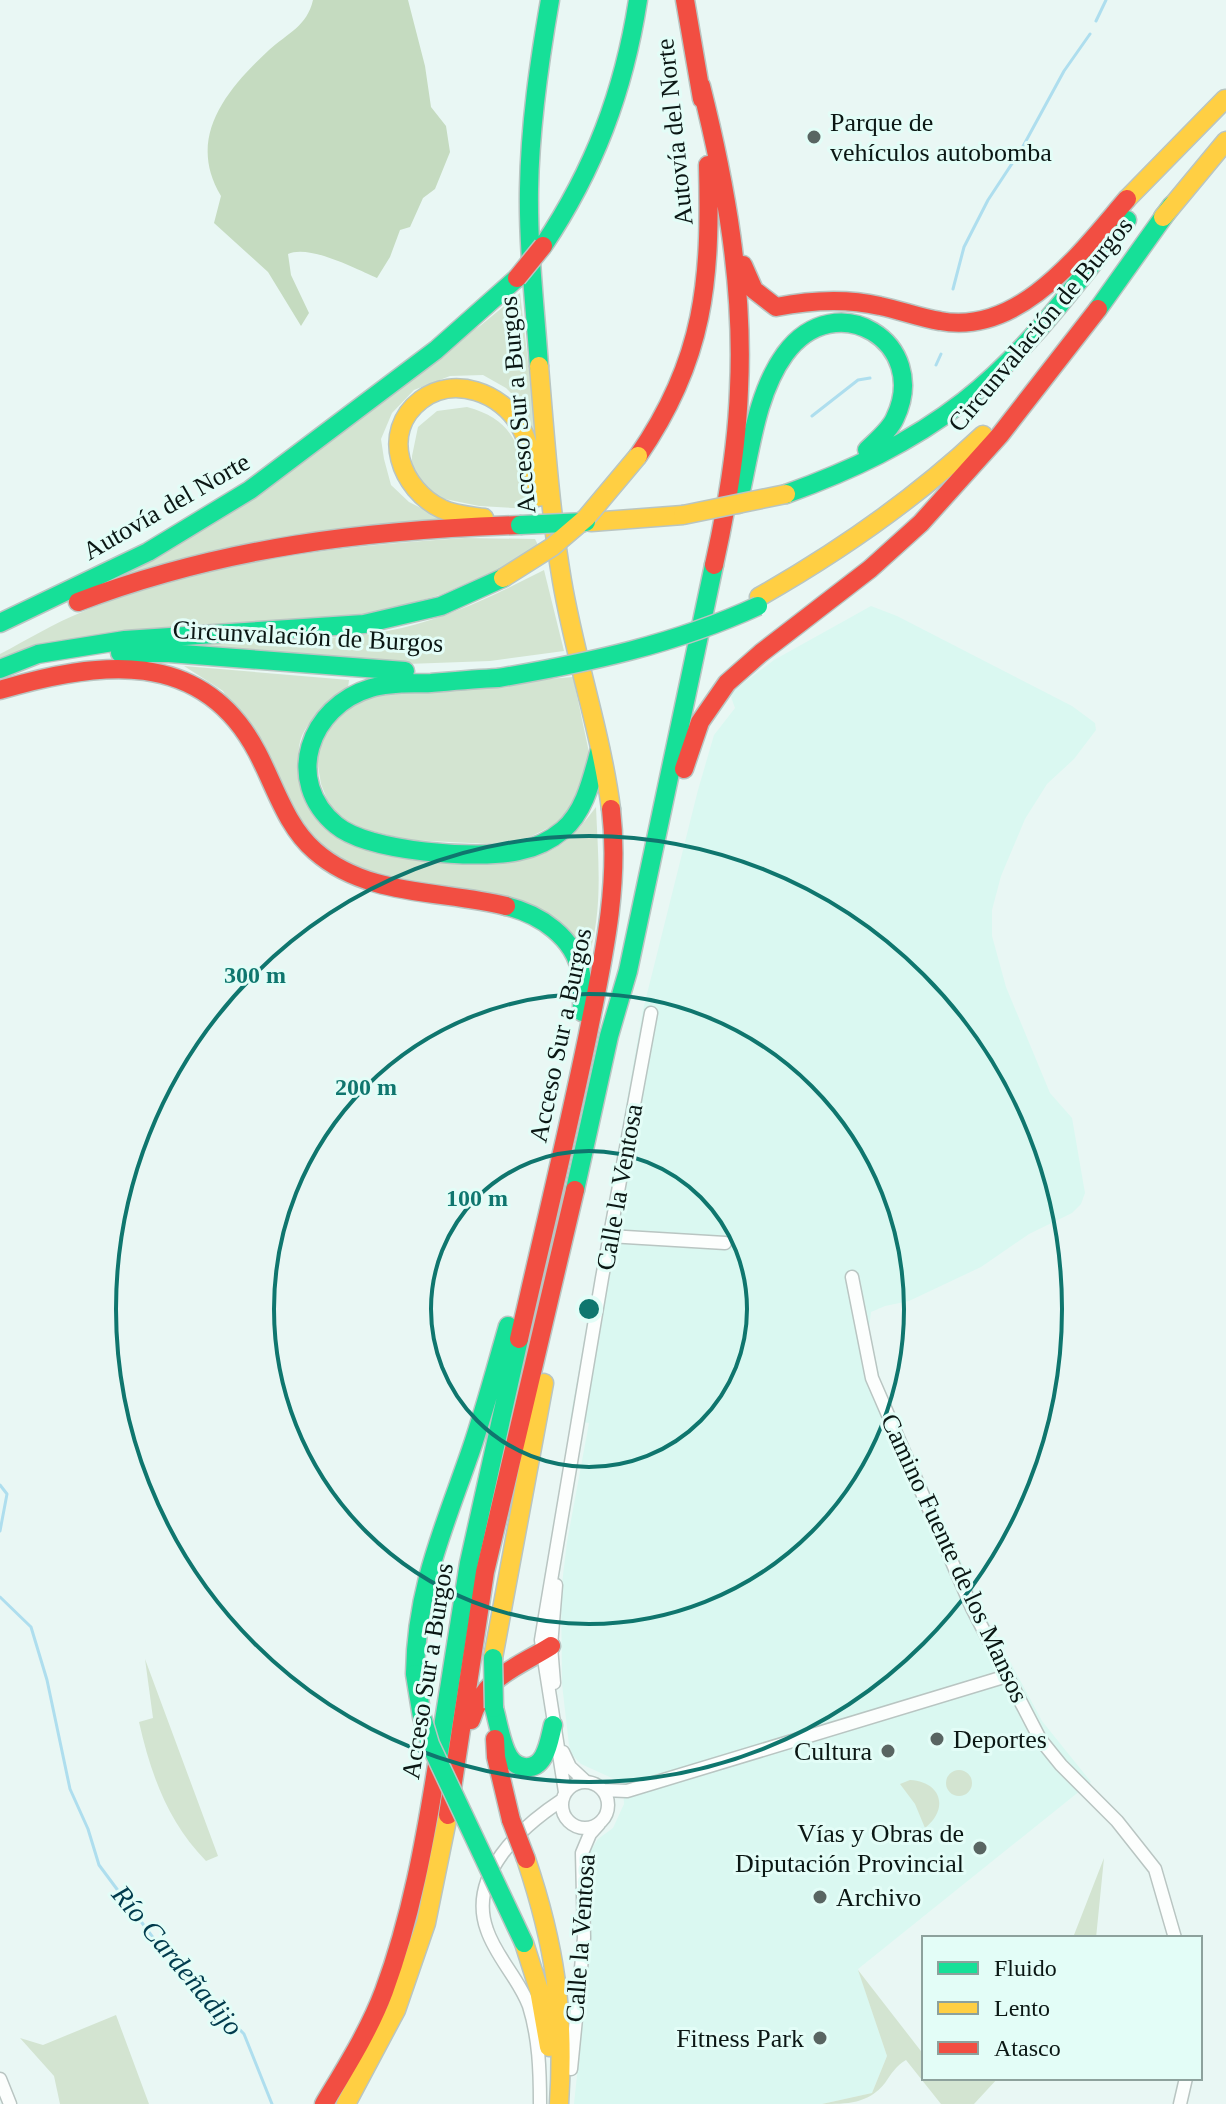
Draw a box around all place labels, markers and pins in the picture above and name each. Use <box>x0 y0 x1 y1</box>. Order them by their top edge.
place label: Parque de vehículos autobomba <box>830 108 1052 167</box>
marker: Parque de vehículos autobomba <box>805 128 823 146</box>
centre of rings <box>575 1295 603 1323</box>
place label: Deportes <box>953 1725 1047 1754</box>
marker: Deportes <box>928 1730 946 1748</box>
place label: Cultura <box>794 1737 872 1766</box>
marker: Cultura <box>879 1742 897 1760</box>
place label: Vías y Obras de Diputación Provincial <box>735 1819 964 1878</box>
marker: Vías y Obras de Diputación Provincial <box>971 1839 989 1857</box>
place label: Archivo <box>836 1883 921 1912</box>
marker: Archivo <box>811 1888 829 1906</box>
place label: Fitness Park <box>676 2024 804 2053</box>
marker: Fitness Park <box>811 2029 829 2047</box>

